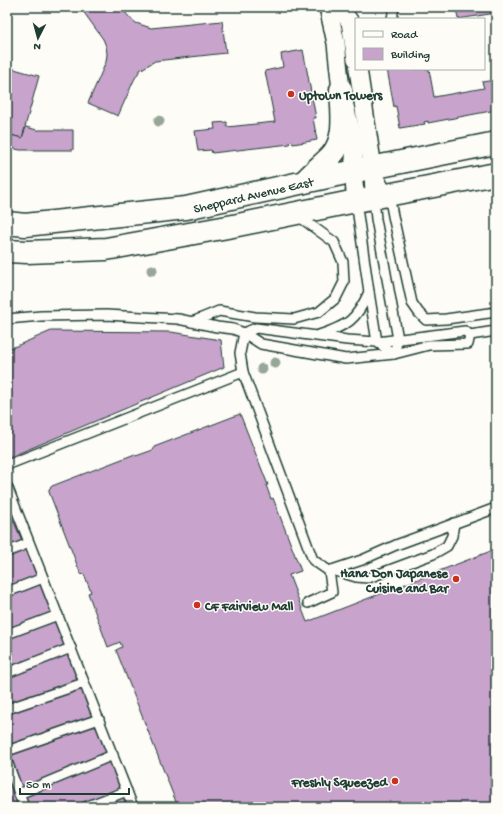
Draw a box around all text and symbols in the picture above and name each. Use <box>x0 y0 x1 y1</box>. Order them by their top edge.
north arrow <box>18 18 58 58</box>
legend <box>355 18 485 70</box>
text: Road <box>391 29 418 43</box>
text: N <box>33 40 41 52</box>
text: Building <box>390 49 430 63</box>
marker: Uptown Towers <box>286 89 296 99</box>
place label: Uptown Towers <box>299 89 383 105</box>
street label: Sheppard Avenue East <box>192 175 317 218</box>
place label: Hana Don Japanese Cuisine and Bar <box>340 567 449 597</box>
marker: Hana Don Japanese Cuisine and Bar <box>451 574 461 584</box>
marker: CF Fairview Mall <box>192 600 202 610</box>
place label: CF Fairview Mall <box>204 600 294 615</box>
scale bar <box>20 770 129 796</box>
place label: Freshly Squeezed <box>291 776 388 791</box>
marker: Freshly Squeezed <box>390 776 400 786</box>
text: 50 m <box>26 779 51 793</box>

